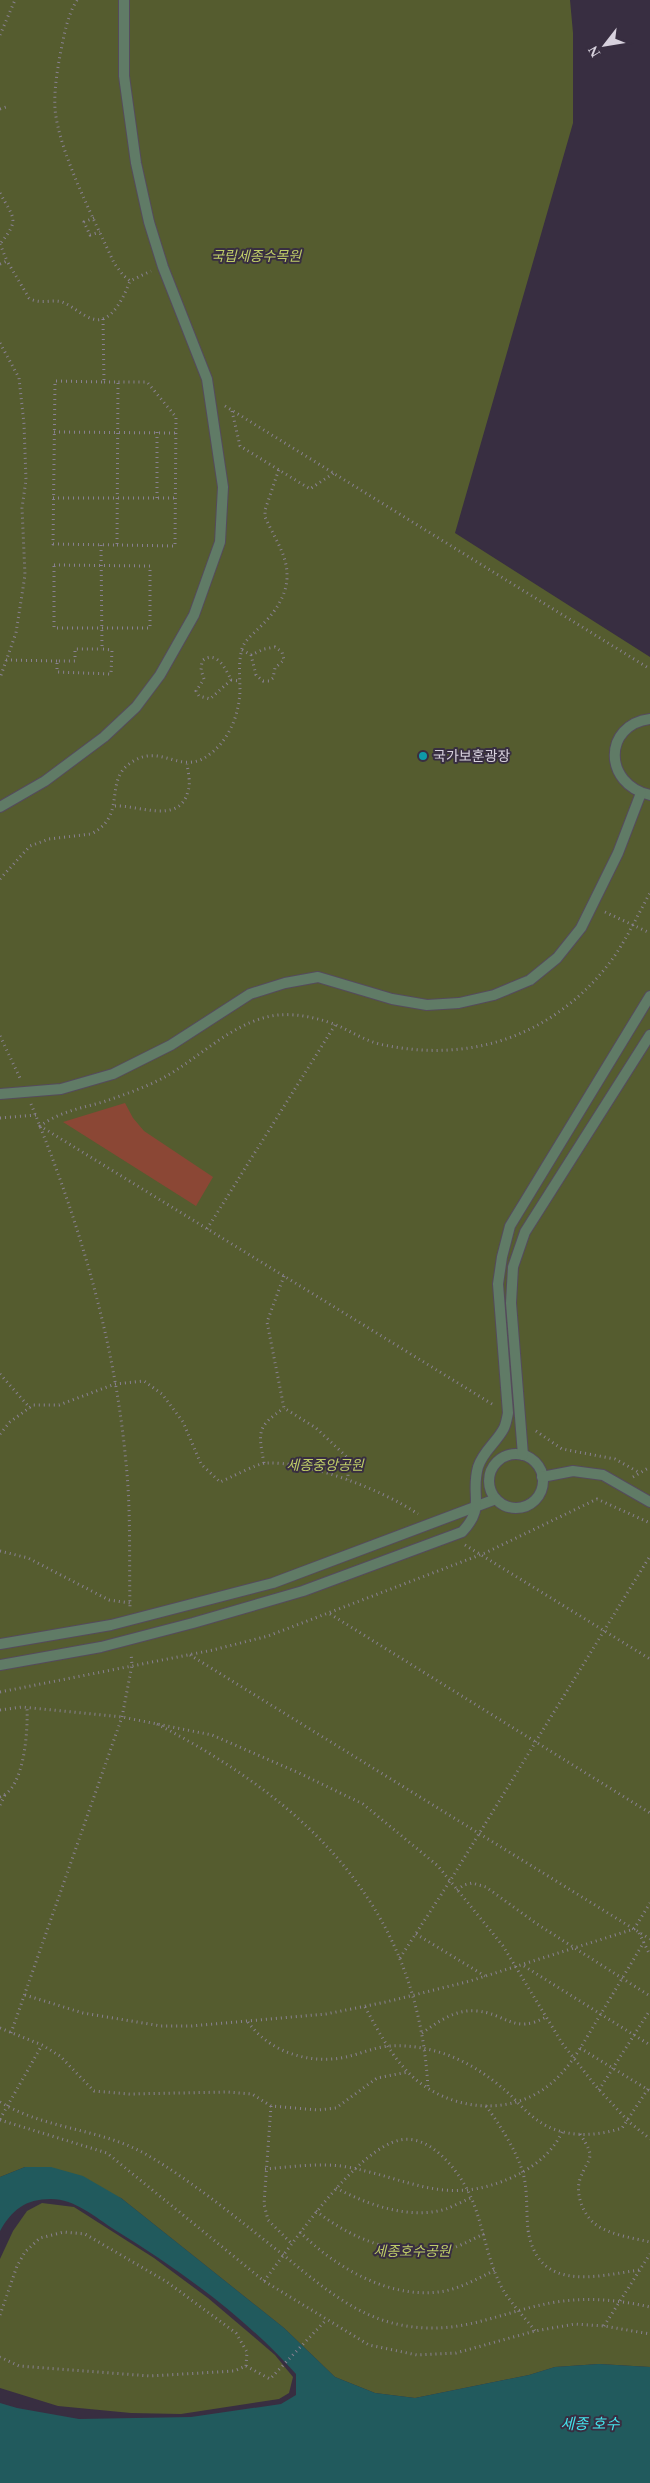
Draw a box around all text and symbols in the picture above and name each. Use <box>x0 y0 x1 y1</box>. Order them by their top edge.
north arrow <box>580 20 630 70</box>
text: N <box>585 43 603 60</box>
park label: 국립세종수목원 <box>211 249 302 264</box>
place label: 국가보훈광장 <box>433 749 510 764</box>
marker: 국가보훈광장 <box>417 750 429 762</box>
park label: 세종중앙공원 <box>286 1458 365 1473</box>
park label: 세종호수공원 <box>373 2244 452 2259</box>
water label: 세종 호수 <box>561 2416 621 2432</box>

